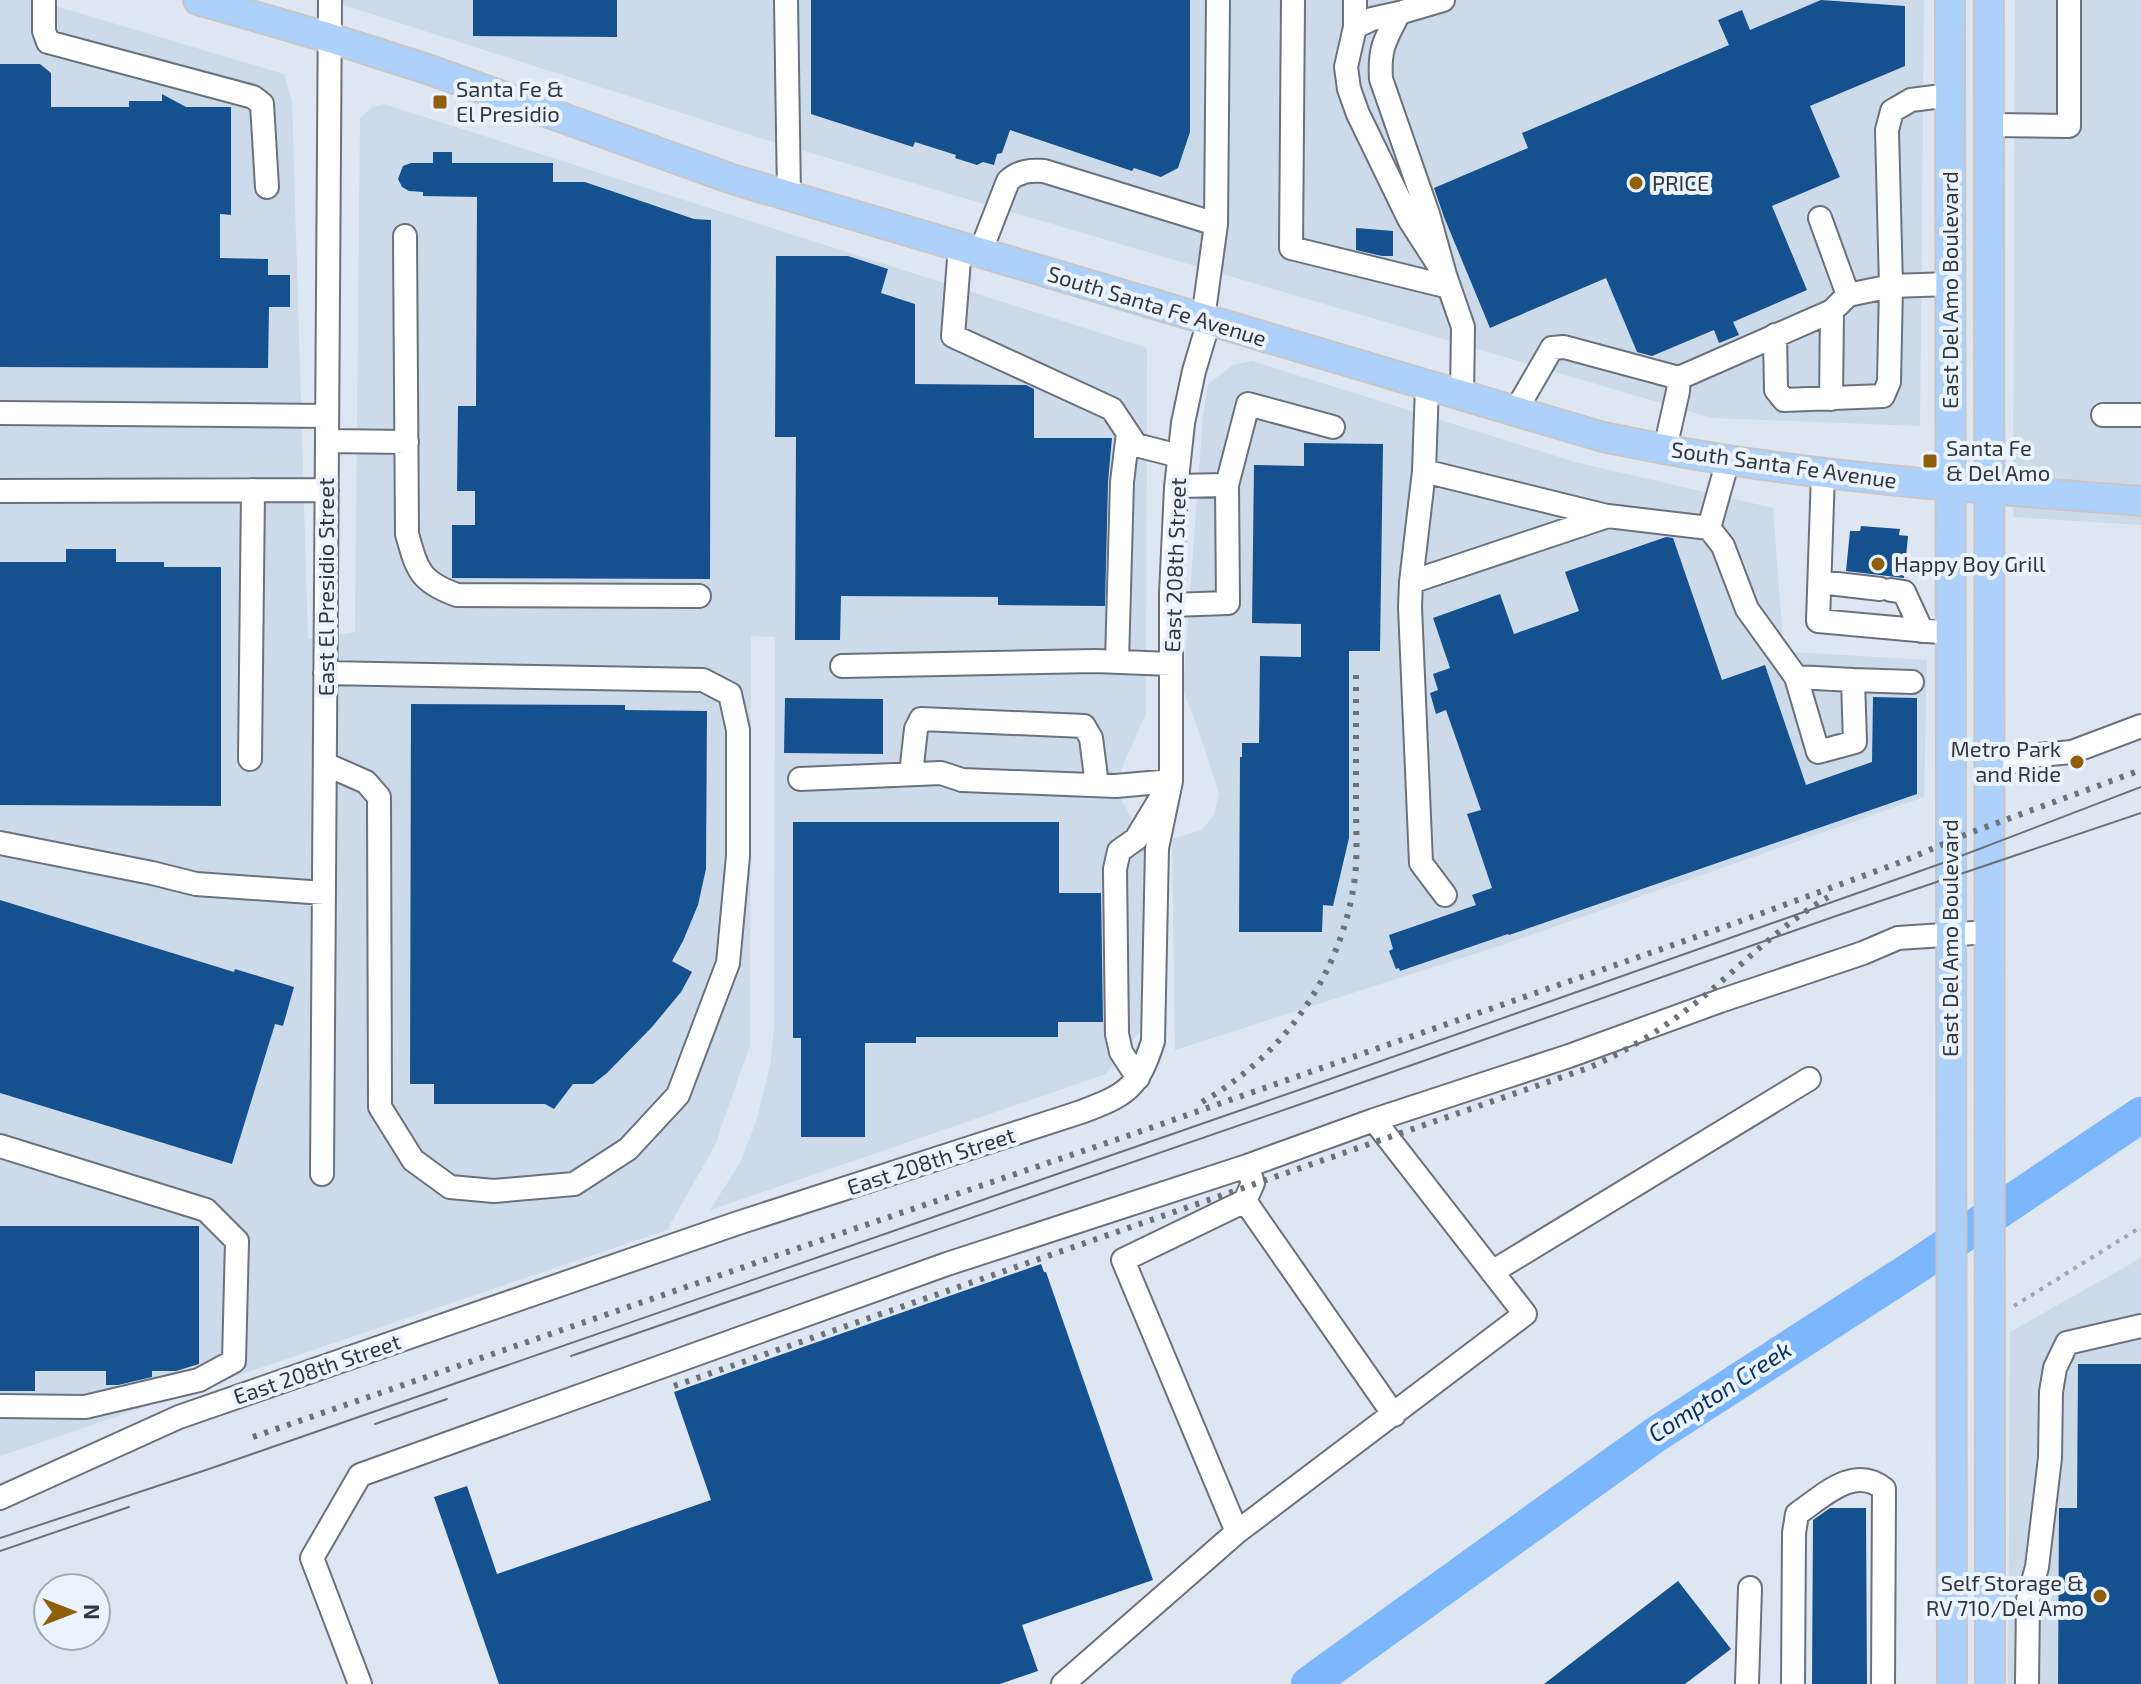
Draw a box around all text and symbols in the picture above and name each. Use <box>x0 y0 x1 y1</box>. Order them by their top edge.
place label: Santa Fe & El Presidio <box>456 75 564 126</box>
marker: Santa Fe & El Presidio <box>431 93 449 111</box>
place label: PRICE <box>1652 169 1709 195</box>
street label: East Del Amo Boulevard <box>1936 171 1962 409</box>
marker: PRICE <box>1627 174 1645 192</box>
street label: South Santa Fe Avenue <box>1045 259 1270 351</box>
place label: Santa Fe & Del Amo <box>1946 434 2050 485</box>
street label: South Santa Fe Avenue <box>1670 435 1899 493</box>
marker: Santa Fe & Del Amo <box>1921 452 1939 470</box>
street label: East 208th Street <box>1158 477 1190 653</box>
street label: East El Presidio Street <box>312 478 338 696</box>
place label: Happy Boy Grill <box>1894 550 2046 576</box>
marker: Happy Boy Grill <box>1869 555 1887 573</box>
place label: Metro Park and Ride <box>1951 735 2061 786</box>
marker: Metro Park and Ride <box>2068 753 2086 771</box>
street label: East Del Amo Boulevard <box>1936 819 1962 1057</box>
street label: East 208th Street <box>843 1121 1018 1199</box>
street label: East 208th Street <box>230 1327 404 1409</box>
water label: Compton Creek <box>1642 1334 1796 1448</box>
place label: Self Storage & RV 710/Del Amo <box>1926 1569 2084 1620</box>
north arrow <box>32 1572 112 1652</box>
marker: Self Storage & RV 710/Del Amo <box>2091 1587 2109 1605</box>
text: N <box>80 1604 106 1620</box>

